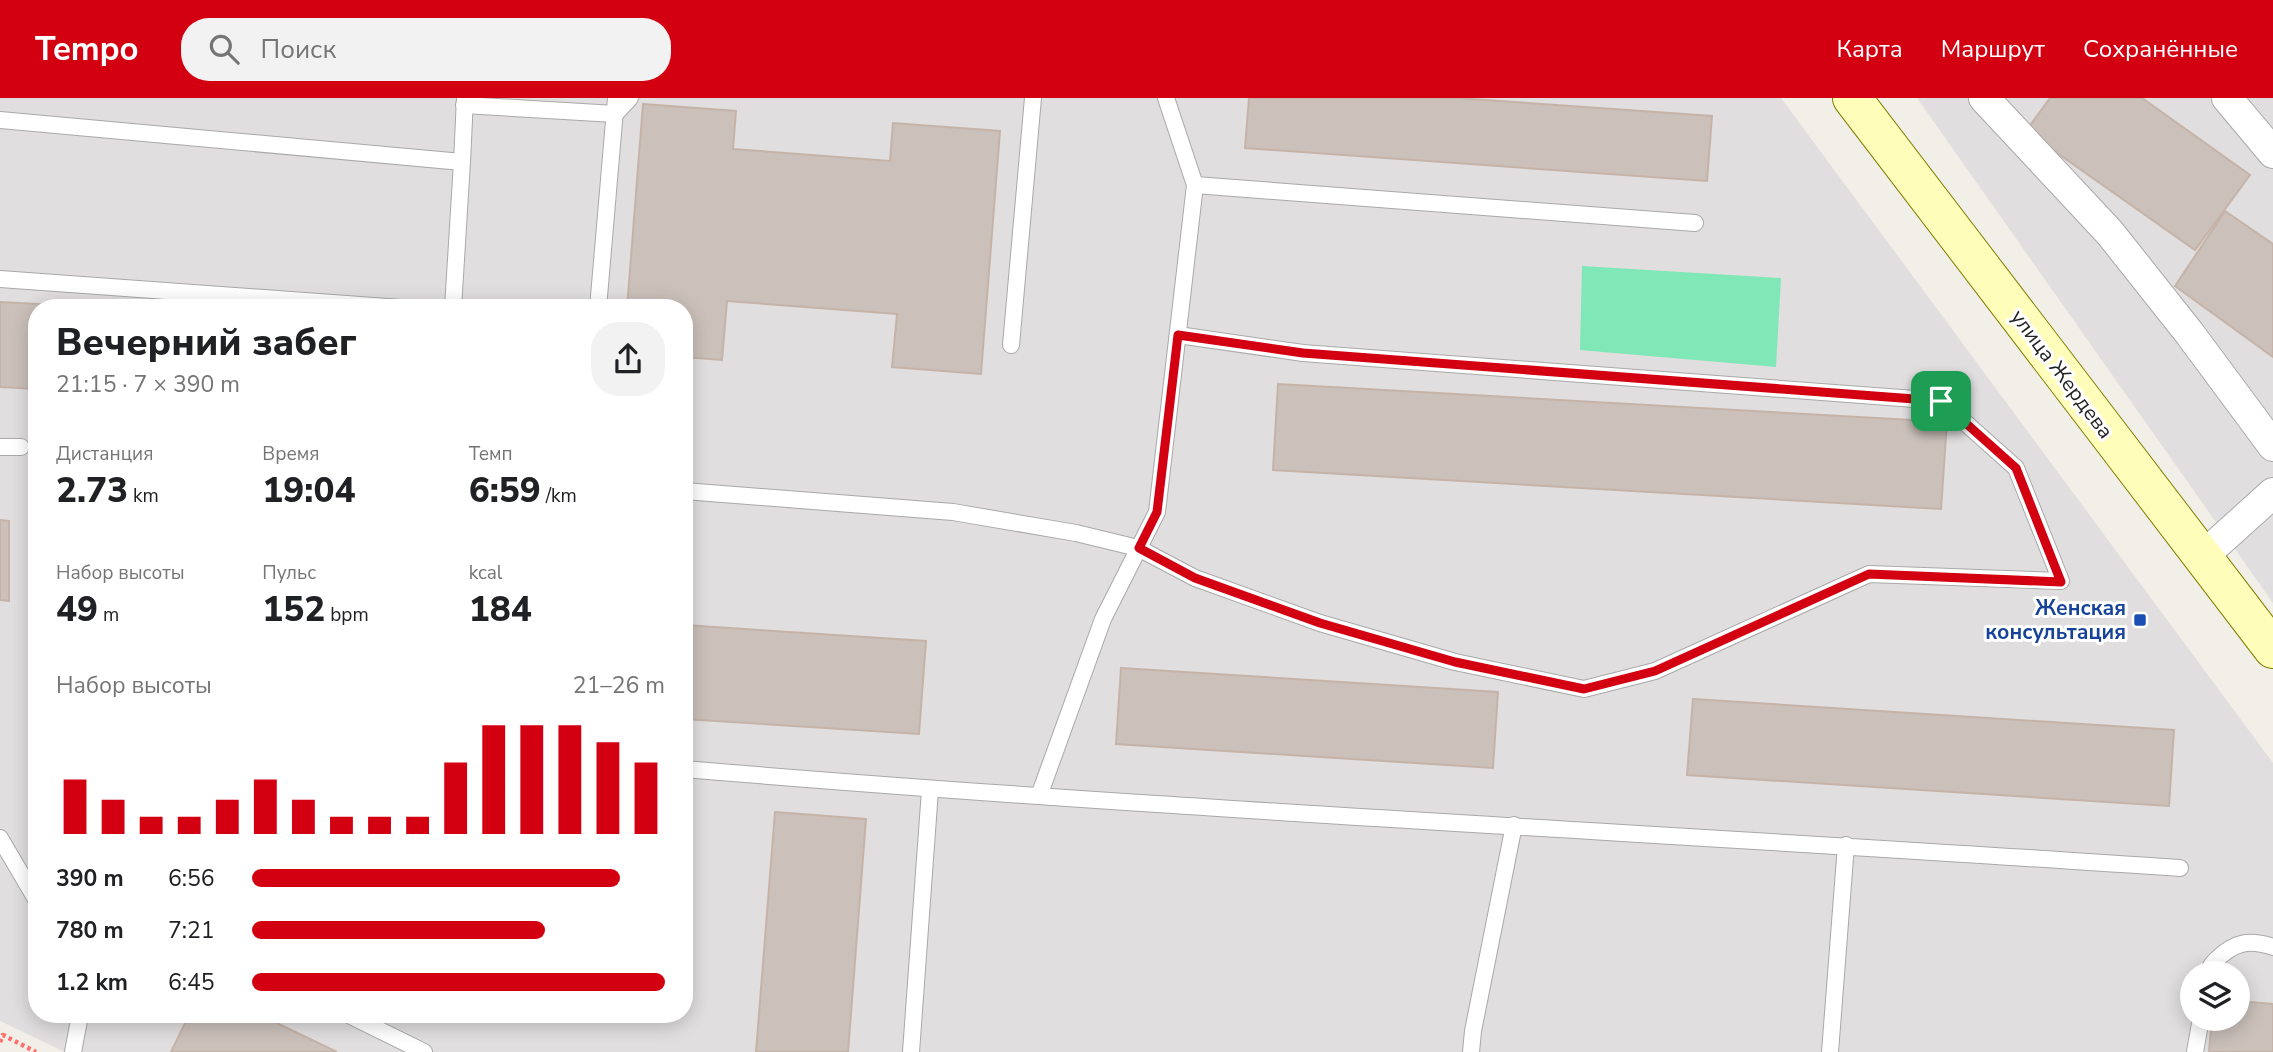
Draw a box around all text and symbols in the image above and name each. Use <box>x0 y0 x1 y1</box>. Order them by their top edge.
search box <box>181 18 671 81</box>
text: Tempo <box>35 27 139 72</box>
icon: search <box>205 30 243 68</box>
text: Поиск <box>261 32 336 67</box>
text: Карта <box>1837 33 1903 65</box>
text: Маршрут <box>1941 33 2045 65</box>
text: Сохранённые <box>2083 33 2238 65</box>
street label: улица Жердева <box>2004 304 2120 444</box>
text: Вечерний забег <box>56 317 357 368</box>
button: share <box>591 322 665 396</box>
text: 21:15 · 7 × 390 m <box>56 369 240 400</box>
pin <box>1911 371 1971 431</box>
icon: arrive <box>1922 382 1960 420</box>
text: Дистанция <box>56 441 153 467</box>
text: Время <box>262 441 320 467</box>
text: Темп <box>469 441 513 467</box>
text: 2.73 <box>56 467 128 514</box>
text: 19:04 <box>262 467 355 514</box>
text: 6:59 <box>469 467 541 514</box>
text: km <box>128 483 159 509</box>
text: /km <box>541 483 577 509</box>
text: Набор высоты <box>56 560 185 586</box>
text: Пульс <box>262 560 316 586</box>
text: kcal <box>469 560 502 586</box>
text: 49 <box>56 586 98 633</box>
text: 152 <box>262 586 325 633</box>
text: 184 <box>469 586 532 633</box>
place label: Женская консультация <box>1985 594 2126 646</box>
text: m <box>98 602 119 628</box>
text: bpm <box>325 602 369 628</box>
marker: Женская консультация <box>2132 612 2148 628</box>
text: Набор высоты <box>56 670 212 701</box>
text: 21–26 m <box>573 670 665 701</box>
text: 390 m <box>56 863 124 894</box>
text: 6:56 <box>168 863 215 894</box>
text: 780 m <box>56 915 124 946</box>
text: 7:21 <box>168 915 215 946</box>
map controls <box>2180 961 2250 1031</box>
button: layers <box>2180 961 2250 1031</box>
text: 1.2 km <box>56 967 128 998</box>
text: 6:45 <box>168 967 215 998</box>

